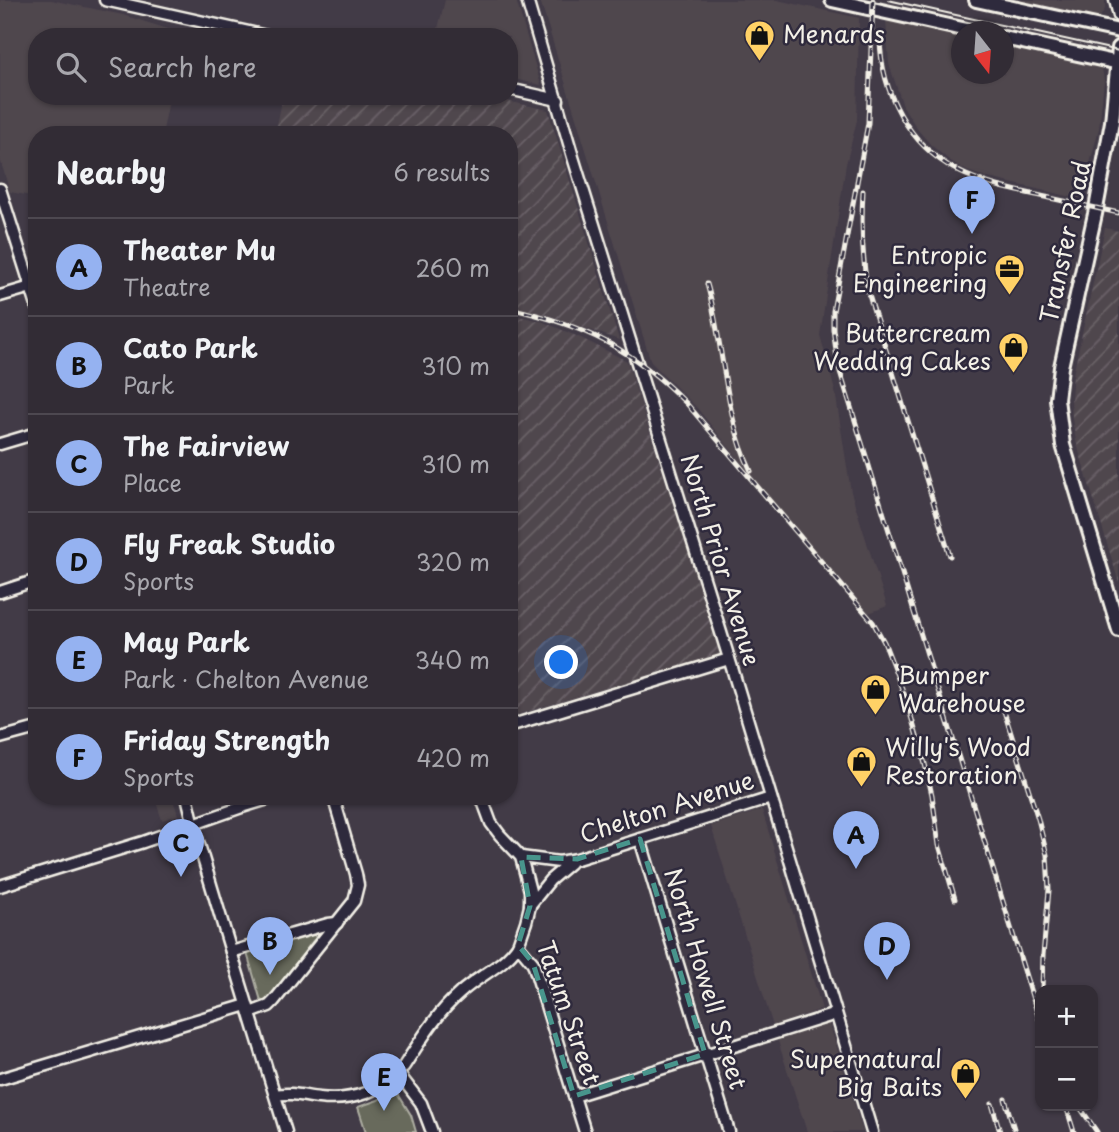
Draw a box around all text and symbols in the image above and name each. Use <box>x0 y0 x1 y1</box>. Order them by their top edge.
place label: Menards <box>783 15 885 51</box>
shop icon: Menards <box>743 18 777 62</box>
north arrow <box>951 21 1014 84</box>
search box <box>28 28 518 105</box>
text: Search here <box>108 47 257 86</box>
icon: search <box>52 48 90 86</box>
text: Nearby <box>56 149 166 194</box>
text: 6 results <box>394 154 490 189</box>
street label: Transfer Road <box>1029 157 1099 326</box>
pin: F <box>949 176 995 234</box>
text: Theater Mu <box>123 230 276 269</box>
place label: Entropic Engineering <box>853 236 987 300</box>
text: A <box>70 250 88 285</box>
text: 260 m <box>415 250 490 285</box>
office icon: Entropic Engineering <box>993 253 1027 297</box>
text: Theatre <box>123 269 210 304</box>
place label: Buttercream Wedding Cakes <box>813 314 991 378</box>
text: Cato Park <box>123 328 258 367</box>
shop icon: Buttercream Wedding Cakes <box>997 331 1031 375</box>
text: B <box>71 348 87 383</box>
text: 310 m <box>421 348 490 383</box>
text: Park <box>123 367 174 402</box>
text: The Fairview <box>123 426 289 465</box>
text: C <box>70 446 88 481</box>
text: 310 m <box>421 446 490 481</box>
street label: North Prior Avenue <box>673 449 771 670</box>
text: Place <box>123 465 182 500</box>
text: Fly Freak Studio <box>123 524 335 563</box>
text: D <box>70 544 88 579</box>
text: 320 m <box>416 544 490 579</box>
text: Sports <box>123 563 194 598</box>
text: May Park <box>123 622 250 661</box>
text: E <box>72 642 86 677</box>
text: 340 m <box>415 642 490 677</box>
your location <box>544 645 578 679</box>
place label: Bumper Warehouse <box>898 656 1026 720</box>
text: Park · Chelton Avenue <box>123 661 369 696</box>
shop icon: Bumper Warehouse <box>858 673 892 717</box>
text: Friday Strength <box>123 720 331 759</box>
place label: Willy's Wood Restoration <box>885 728 1031 792</box>
text: F <box>72 740 86 775</box>
text: 420 m <box>416 740 490 775</box>
shop icon: Willy's Wood Restoration <box>845 745 879 789</box>
text: Sports <box>123 759 194 794</box>
street label: Chelton Avenue <box>574 761 758 851</box>
pin: A <box>833 811 879 869</box>
pin: C <box>158 819 204 877</box>
street label: North Howell Street <box>656 863 758 1094</box>
pin: B <box>247 917 293 975</box>
pin: D <box>864 922 910 980</box>
street label: Tatum Street <box>528 935 611 1089</box>
map controls <box>1035 985 1098 1111</box>
button: + <box>1035 985 1098 1048</box>
place label: Supernatural Big Baits <box>790 1040 942 1104</box>
button: − <box>1035 1048 1098 1111</box>
pin: E <box>361 1053 407 1111</box>
shop icon: Supernatural Big Baits <box>948 1057 982 1101</box>

